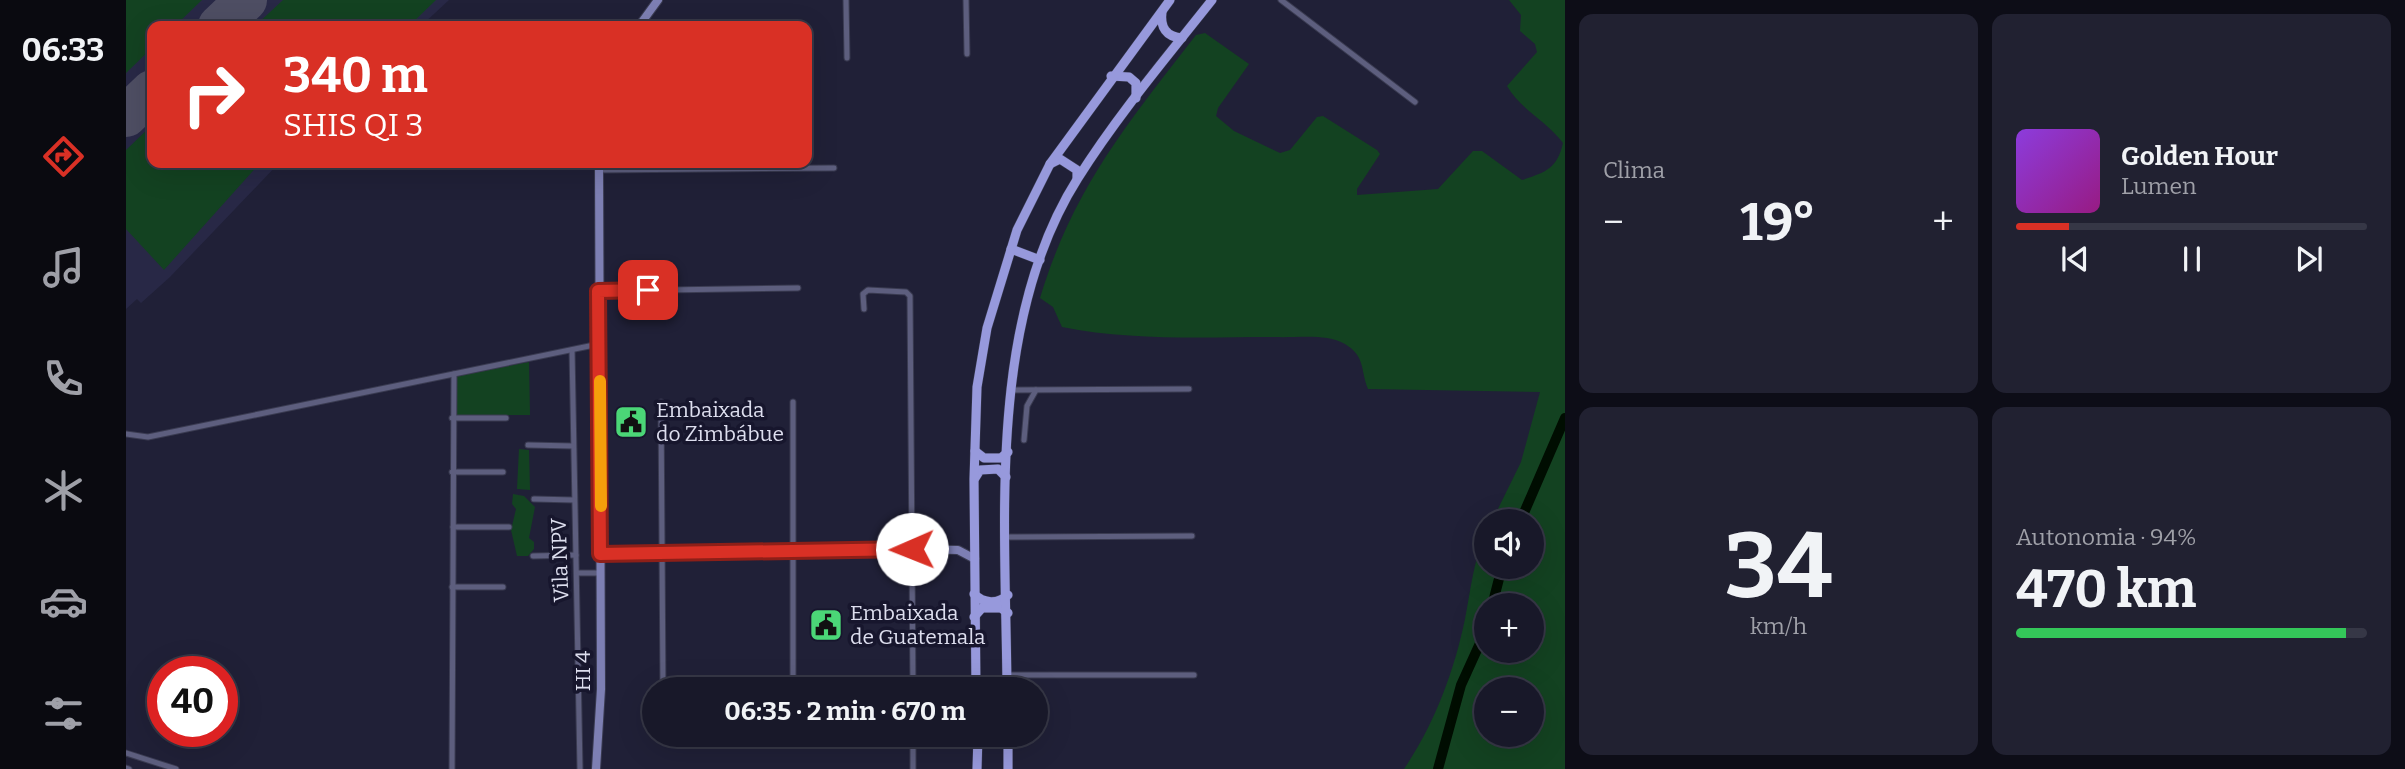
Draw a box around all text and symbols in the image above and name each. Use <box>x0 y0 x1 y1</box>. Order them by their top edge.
text: 06:33 <box>21 31 105 69</box>
text: 340 m <box>283 46 428 105</box>
icon: right <box>168 49 259 140</box>
text: SHIS QI 3 <box>283 106 424 144</box>
icon: directions <box>39 132 88 181</box>
text: Golden Hour <box>2121 141 2278 172</box>
text: Clima <box>1603 156 1665 184</box>
text: Lumen <box>2121 172 2197 200</box>
text: 19° <box>1740 191 1816 254</box>
text: − <box>1603 199 1624 245</box>
text: + <box>1932 199 1954 245</box>
icon: previous <box>2056 240 2094 278</box>
icon: pause <box>2173 240 2211 278</box>
icon: next <box>2290 240 2328 278</box>
icon: music <box>39 243 88 292</box>
pin <box>618 260 678 320</box>
icon: arrive <box>629 271 667 309</box>
icon: phone <box>39 354 88 403</box>
place label: Embaixada do Zimbábue <box>656 397 784 447</box>
public building icon: Embaixada do Zimbábue <box>612 403 650 441</box>
icon: climate <box>39 466 88 515</box>
map controls <box>1474 509 1544 747</box>
button: sound <box>1474 509 1544 579</box>
position arrow <box>875 512 949 586</box>
text: 34 <box>1725 512 1832 621</box>
street label: Vila NPV <box>546 517 574 603</box>
text: Autonomia · 94% <box>2016 523 2196 551</box>
text: 470 km <box>2016 558 2196 621</box>
icon: car <box>39 577 88 626</box>
button: + <box>1474 593 1544 663</box>
place label: Embaixada de Guatemala <box>850 600 986 650</box>
public building icon: Embaixada de Guatemala <box>807 606 845 644</box>
text: km/h <box>1750 612 1807 640</box>
street label: HI 4 <box>570 651 596 691</box>
speed limit sign: 40 <box>147 656 238 747</box>
button: − <box>1474 677 1544 747</box>
icon: filters <box>39 689 88 738</box>
text: 06:35 · 2 min · 670 m <box>724 696 966 727</box>

